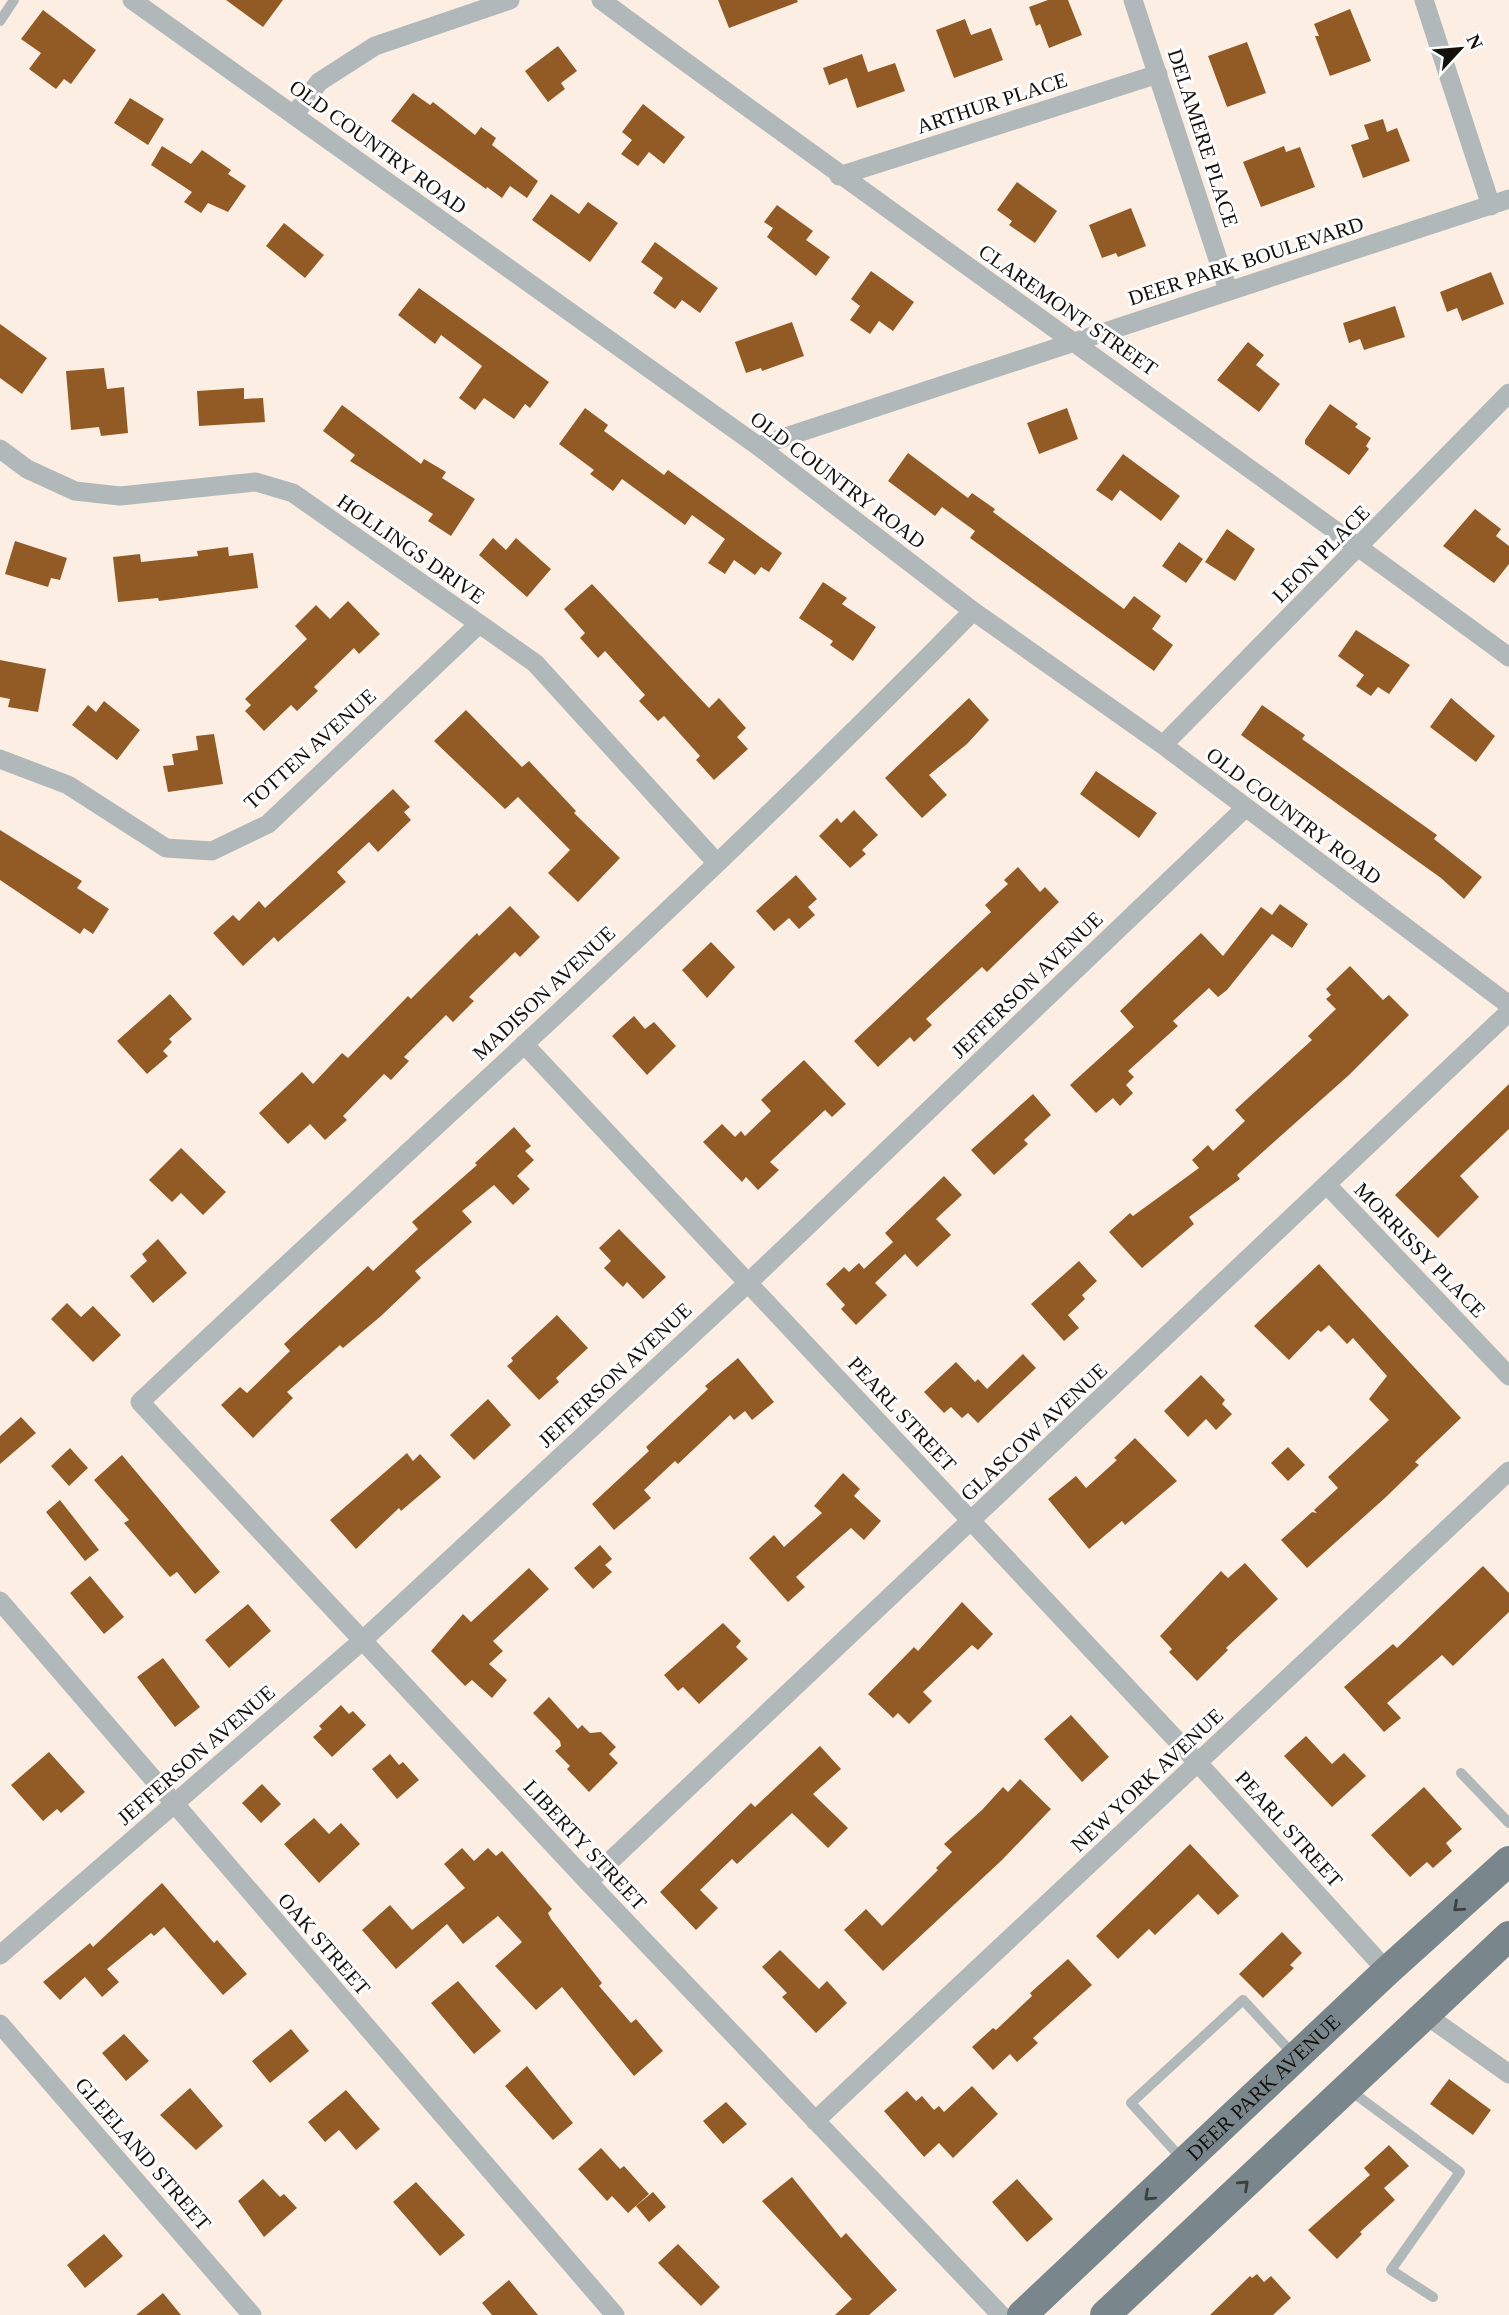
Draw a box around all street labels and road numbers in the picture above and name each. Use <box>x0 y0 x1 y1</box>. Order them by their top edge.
street label: DELAMERE PLACE <box>1163 46 1243 230</box>
street label: ARTHUR PLACE <box>914 67 1070 139</box>
street label: OLD COUNTRY ROAD <box>285 75 471 219</box>
street label: DEER PARK BOULEVARD <box>1125 212 1367 310</box>
street label: CLAREMONT STREET <box>974 239 1162 381</box>
street label: OLD COUNTRY ROAD <box>746 406 930 554</box>
street label: HOLLINGS DRIVE <box>333 489 489 609</box>
street label: LEON PLACE <box>1267 500 1375 608</box>
street label: TOTTEN AVENUE <box>239 684 381 814</box>
street label: OLD COUNTRY ROAD <box>1202 742 1386 890</box>
street label: JEFFERSON AVENUE <box>946 907 1108 1063</box>
street label: MADISON AVENUE <box>468 921 620 1065</box>
street label: MORRISSY PLACE <box>1349 1178 1491 1322</box>
street label: JEFFERSON AVENUE <box>533 1298 697 1452</box>
street label: PEARL STREET <box>843 1352 961 1476</box>
street label: GLASCOW AVENUE <box>956 1358 1112 1506</box>
street label: JEFFERSON AVENUE <box>112 1680 280 1830</box>
street label: NEW YORK AVENUE <box>1066 1703 1228 1857</box>
street label: PEARL STREET <box>1231 1766 1348 1892</box>
street label: LIBERTY STREET <box>519 1775 651 1915</box>
street label: OAK STREET <box>273 1888 375 2000</box>
street label: DEER PARK AVENUE <box>1182 2009 1345 2165</box>
street label: GLEELAND STREET <box>70 2073 216 2235</box>

